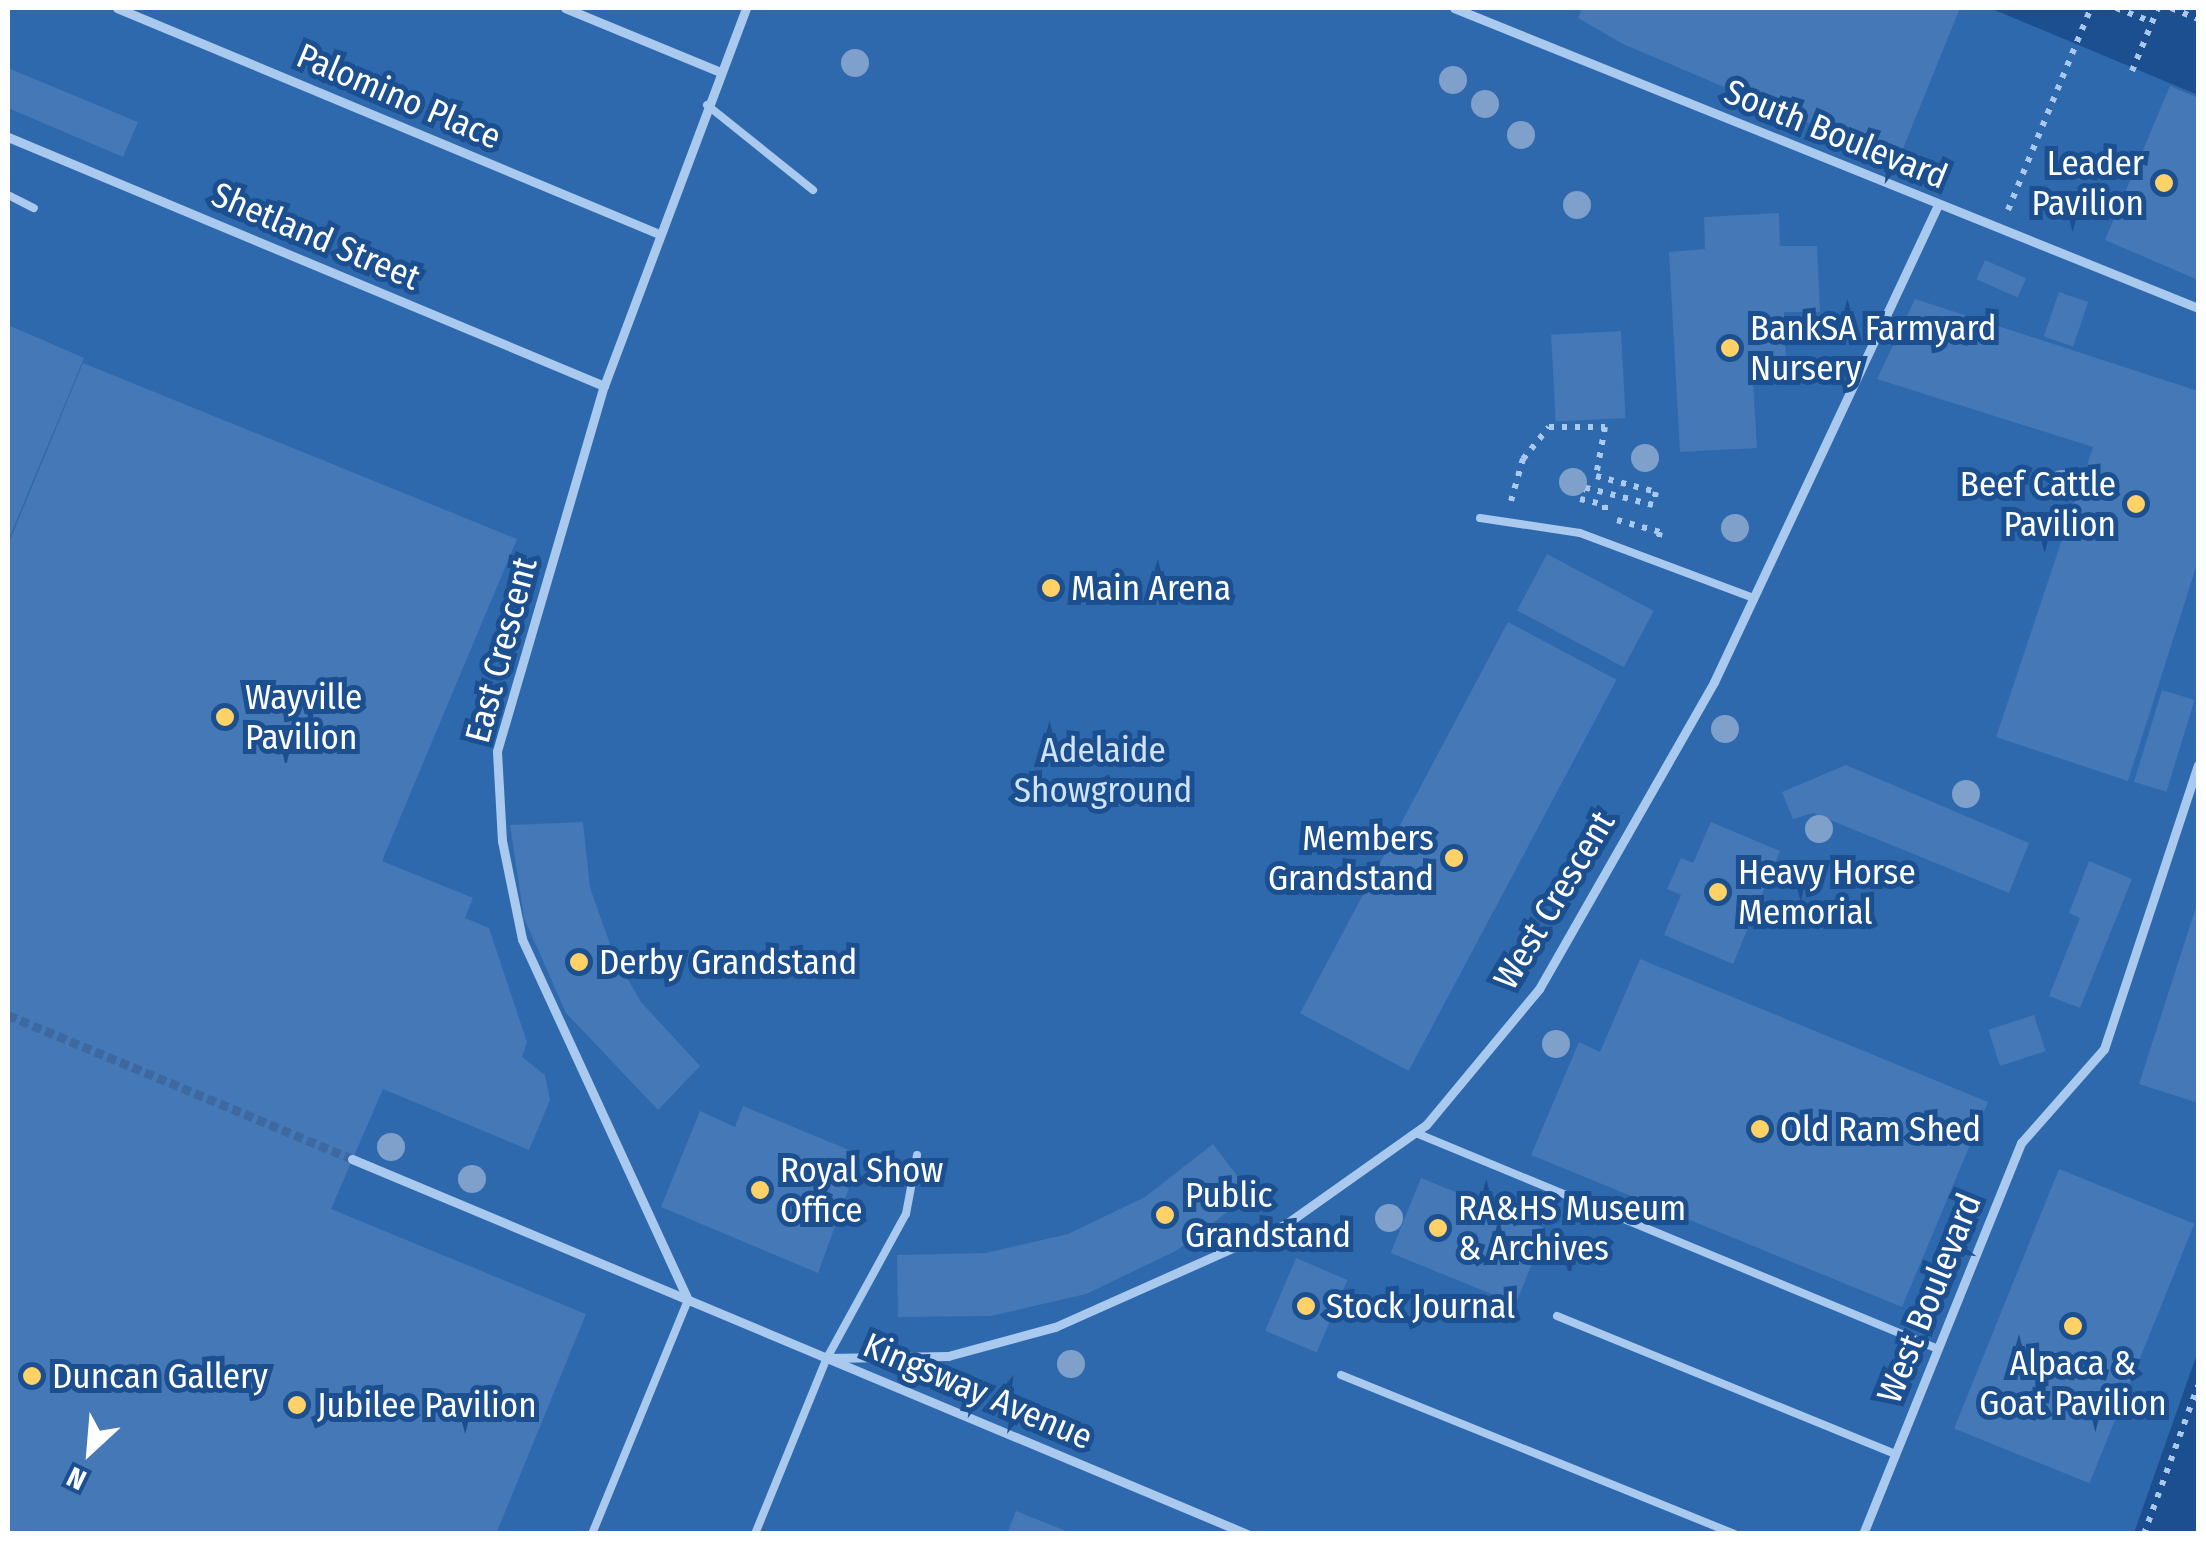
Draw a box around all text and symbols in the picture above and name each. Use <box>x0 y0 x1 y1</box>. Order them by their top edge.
street label: Palomino Place <box>291 34 507 158</box>
street label: South Boulevard <box>1718 70 1954 198</box>
place label: Leader Pavilion <box>2032 142 2144 224</box>
marker: Leader Pavilion <box>2153 172 2175 194</box>
street label: Shetland Street <box>206 173 426 299</box>
place label: BankSA Farmyard Nursery <box>1750 307 1996 389</box>
marker: BankSA Farmyard Nursery <box>1719 337 1741 359</box>
place label: Beef Cattle Pavilion <box>1960 463 2116 545</box>
marker: Beef Cattle Pavilion <box>2125 493 2147 515</box>
street label: East Crescent <box>456 553 546 747</box>
place label: Main Arena <box>1071 567 1231 609</box>
marker: Main Arena <box>1040 577 1062 599</box>
place label: Wayville Pavilion <box>245 676 362 758</box>
marker: Wayville Pavilion <box>214 706 236 728</box>
park label: Adelaide Showground <box>1014 729 1192 811</box>
street label: West Crescent <box>1484 803 1624 997</box>
place label: Members Grandstand <box>1268 817 1434 899</box>
marker: Members Grandstand <box>1443 847 1465 869</box>
place label: Heavy Horse Memorial <box>1738 851 1916 933</box>
marker: Heavy Horse Memorial <box>1707 881 1729 903</box>
place label: Derby Grandstand <box>599 941 857 983</box>
marker: Derby Grandstand <box>568 951 590 973</box>
place label: Old Ram Shed <box>1780 1108 1981 1150</box>
marker: Old Ram Shed <box>1749 1118 1771 1140</box>
place label: Royal Show Office <box>780 1149 943 1231</box>
place label: Public Grandstand <box>1185 1174 1351 1256</box>
marker: Royal Show Office <box>749 1179 771 1201</box>
place label: RA&HS Museum & Archives <box>1458 1187 1686 1269</box>
street label: West Boulevard <box>1868 1187 1990 1409</box>
marker: Public Grandstand <box>1154 1204 1176 1226</box>
marker: RA&HS Museum & Archives <box>1427 1217 1449 1239</box>
place label: Stock Journal <box>1326 1285 1515 1327</box>
marker: Stock Journal <box>1295 1295 1317 1317</box>
marker: Alpaca & Goat Pavilion <box>2062 1315 2084 1337</box>
street label: Kingsway Avenue <box>857 1324 1099 1458</box>
place label: Alpaca & Goat Pavilion <box>1979 1342 2167 1424</box>
place label: Duncan Gallery <box>52 1355 268 1397</box>
marker: Duncan Gallery <box>21 1365 43 1387</box>
place label: Jubilee Pavilion <box>317 1384 537 1426</box>
marker: Jubilee Pavilion <box>286 1394 308 1416</box>
north arrow <box>40 1401 140 1501</box>
text: N <box>62 1460 91 1497</box>

